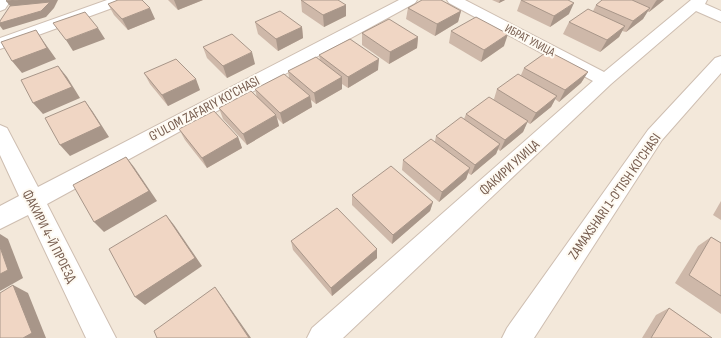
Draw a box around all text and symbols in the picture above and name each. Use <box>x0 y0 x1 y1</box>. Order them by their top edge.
street label: ИБРАТ УЛИЦА <box>502 21 558 60</box>
street label: G'ULOM ZAFARIY KO'CHASI <box>146 72 262 145</box>
street label: ZAMAXSHARI 1-O'TISH KO'CHASI <box>565 130 664 262</box>
street label: ФАКИРИ УЛИЦА <box>476 135 544 199</box>
street label: ФАКИРИ 4-Й ПРОЕЗД <box>19 187 80 286</box>

